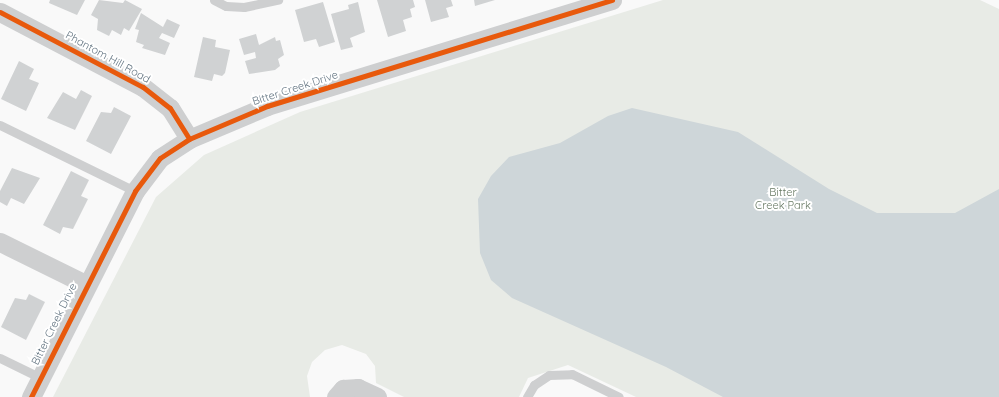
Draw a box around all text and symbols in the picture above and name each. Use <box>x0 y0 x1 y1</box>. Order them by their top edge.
street label: Phantom Hill Road <box>63 28 153 86</box>
street label: Bitter Creek Drive <box>250 68 340 108</box>
park label: Bitter Creek Park <box>755 186 811 212</box>
street label: Bitter Creek Drive <box>28 281 80 367</box>

